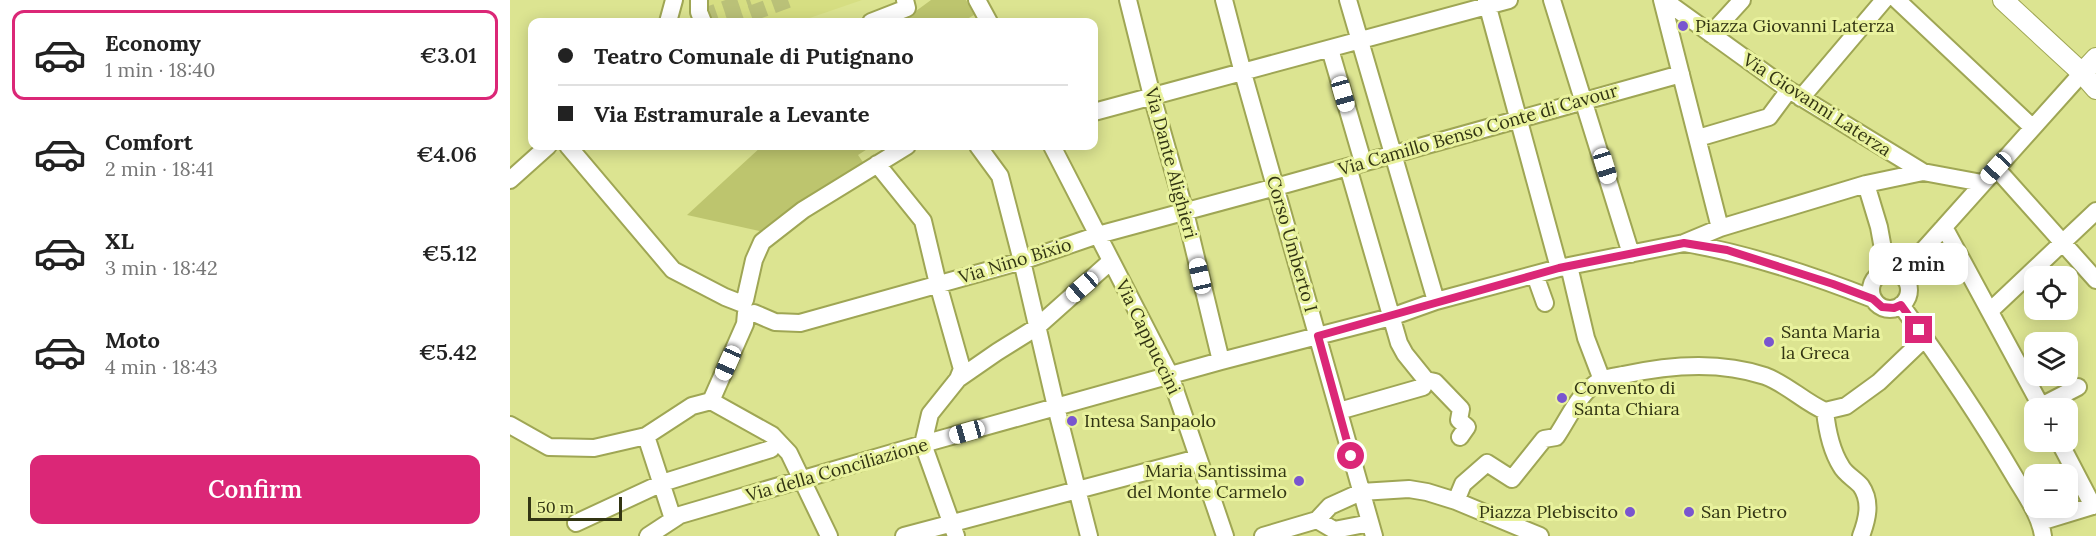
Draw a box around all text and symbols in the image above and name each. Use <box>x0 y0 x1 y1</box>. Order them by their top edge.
place label: Piazza Giovanni Laterza <box>1695 14 1895 37</box>
marker: Piazza Giovanni Laterza <box>1676 19 1690 33</box>
icon: car <box>33 28 87 82</box>
text: Economy <box>105 29 201 57</box>
text: €3.01 <box>420 41 477 69</box>
text: Teatro Comunale di Putignano <box>594 42 914 70</box>
street label: Via Giovanni Laterza <box>1738 47 1896 161</box>
text: 1 min · 18:40 <box>105 57 215 82</box>
car <box>1329 74 1357 114</box>
street label: Via Camillo Benso Conte di Cavour <box>1334 78 1620 181</box>
street label: Via Dante Alighieri <box>1140 84 1203 241</box>
text: Via Estramurale a Levante <box>594 100 870 128</box>
icon: car <box>33 127 87 181</box>
text: Comfort <box>105 128 193 156</box>
text: €4.06 <box>416 140 477 168</box>
car <box>1591 146 1619 186</box>
car <box>1977 149 2015 187</box>
text: 2 min · 18:41 <box>105 156 214 181</box>
street label: Corso Umberto I <box>1262 173 1323 315</box>
icon: car <box>33 226 87 280</box>
text: XL <box>105 227 134 255</box>
street label: Via Nino Bixio <box>955 232 1074 289</box>
text: €5.12 <box>422 239 477 267</box>
callout: 2 min <box>1870 243 1968 285</box>
text: 2 min <box>1892 251 1945 276</box>
text: 3 min · 18:42 <box>105 255 218 280</box>
car <box>1187 256 1213 296</box>
map controls <box>2024 266 2078 518</box>
button: locate <box>2024 266 2078 320</box>
car <box>1063 268 1101 306</box>
street label: Via Cappuccini <box>1110 275 1186 398</box>
route end <box>1905 316 1932 343</box>
place label: Santa Maria la Greca <box>1781 320 1880 364</box>
icon: car <box>33 325 87 379</box>
text: Moto <box>105 326 160 354</box>
button: layers <box>2024 332 2078 386</box>
marker: Santa Maria la Greca <box>1762 335 1776 349</box>
text: €5.42 <box>419 338 477 366</box>
car <box>712 343 744 383</box>
text: 4 min · 18:43 <box>105 354 218 379</box>
place label: Convento di Santa Chiara <box>1574 376 1680 420</box>
marker: Convento di Santa Chiara <box>1555 391 1569 405</box>
button: + <box>2024 398 2078 452</box>
place label: Intesa Sanpaolo <box>1084 409 1216 432</box>
marker: Intesa Sanpaolo <box>1065 414 1079 428</box>
car <box>947 418 987 446</box>
street label: Via della Conciliazione <box>742 432 931 507</box>
route start <box>1337 442 1364 469</box>
button: Confirm <box>30 455 480 524</box>
place label: Maria Santissima del Monte Carmelo <box>1127 459 1287 503</box>
button: − <box>2024 464 2078 518</box>
marker: Maria Santissima del Monte Carmelo <box>1292 474 1306 488</box>
scale bar <box>528 494 622 522</box>
text: 50 m <box>537 497 574 517</box>
place label: Piazza Plebiscito <box>1479 500 1618 523</box>
place label: San Pietro <box>1701 500 1787 523</box>
marker: Piazza Plebiscito <box>1623 505 1637 519</box>
marker: San Pietro <box>1682 505 1696 519</box>

